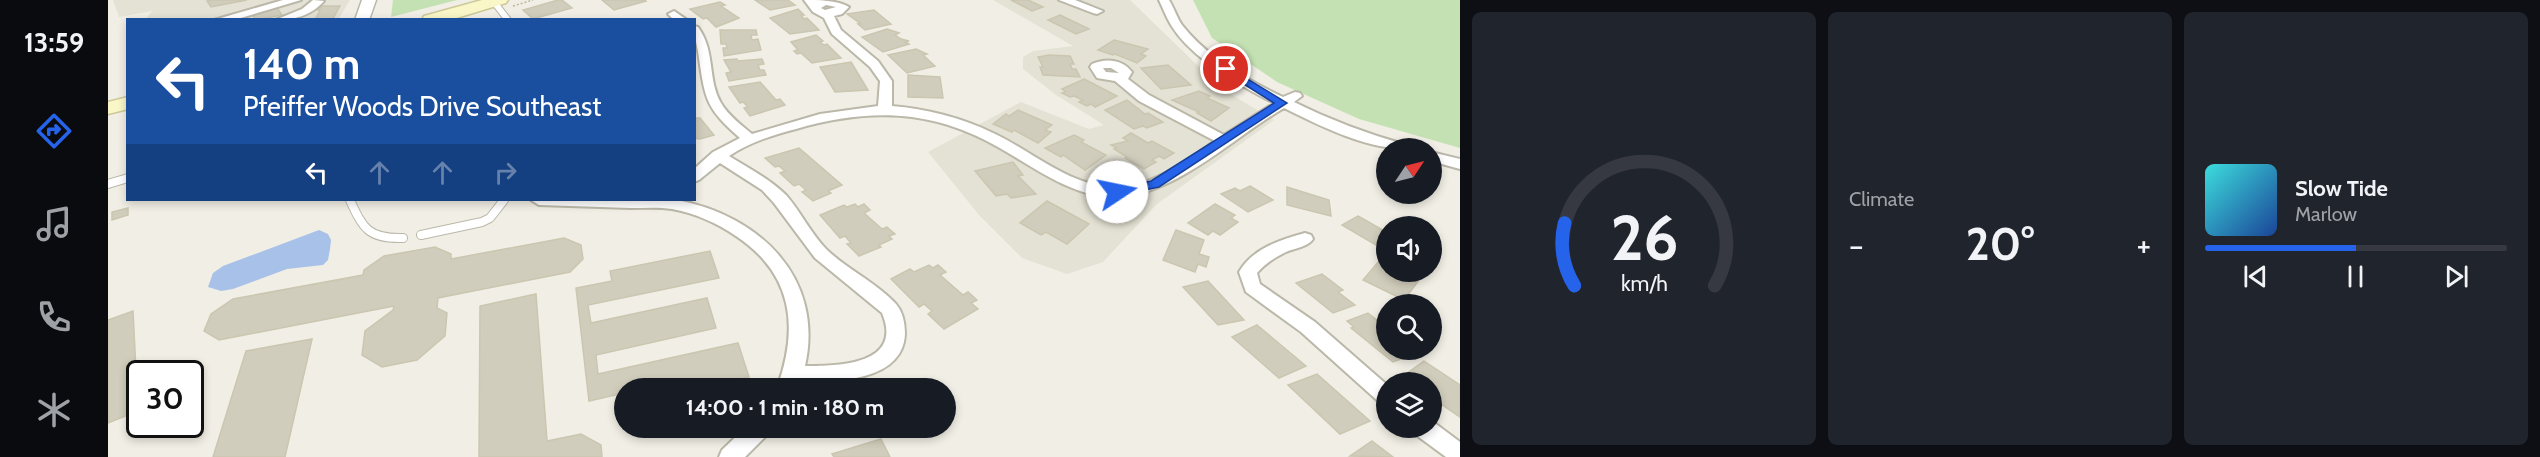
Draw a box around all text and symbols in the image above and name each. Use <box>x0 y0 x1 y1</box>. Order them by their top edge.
text: 13:59 <box>24 26 84 59</box>
text: 140 m <box>243 38 360 90</box>
icon: left <box>144 42 222 120</box>
pin <box>1200 43 1251 94</box>
icon: arrive <box>1209 52 1242 85</box>
text: Pfeiffer Woods Drive Southeast <box>243 90 601 123</box>
icon: directions <box>33 110 75 152</box>
north arrow <box>1376 138 1442 204</box>
map controls <box>1376 138 1442 438</box>
icon: left <box>300 156 333 189</box>
icon: ahead <box>363 156 396 189</box>
icon: ahead <box>426 156 459 189</box>
icon: right <box>489 156 522 189</box>
position arrow <box>1085 160 1149 224</box>
text: Slow Tide <box>2295 175 2388 202</box>
text: Climate <box>1849 187 1914 211</box>
text: 26 <box>1610 200 1678 276</box>
text: Marlow <box>2295 202 2357 226</box>
icon: music <box>33 203 75 245</box>
button: sound <box>1376 216 1442 282</box>
text: 20° <box>1966 217 2034 271</box>
text: − <box>1849 225 1864 265</box>
text: + <box>2136 225 2151 265</box>
icon: previous <box>2239 260 2272 293</box>
icon: pause <box>2339 260 2372 293</box>
icon: next <box>2440 260 2473 293</box>
text: km/h <box>1621 270 1667 296</box>
button: search <box>1376 294 1442 360</box>
icon: phone <box>33 296 75 338</box>
speed limit sign: 30 <box>126 360 204 438</box>
button: layers <box>1376 372 1442 438</box>
icon: climate <box>33 389 75 431</box>
text: 14:00 · 1 min · 180 m <box>686 394 884 421</box>

